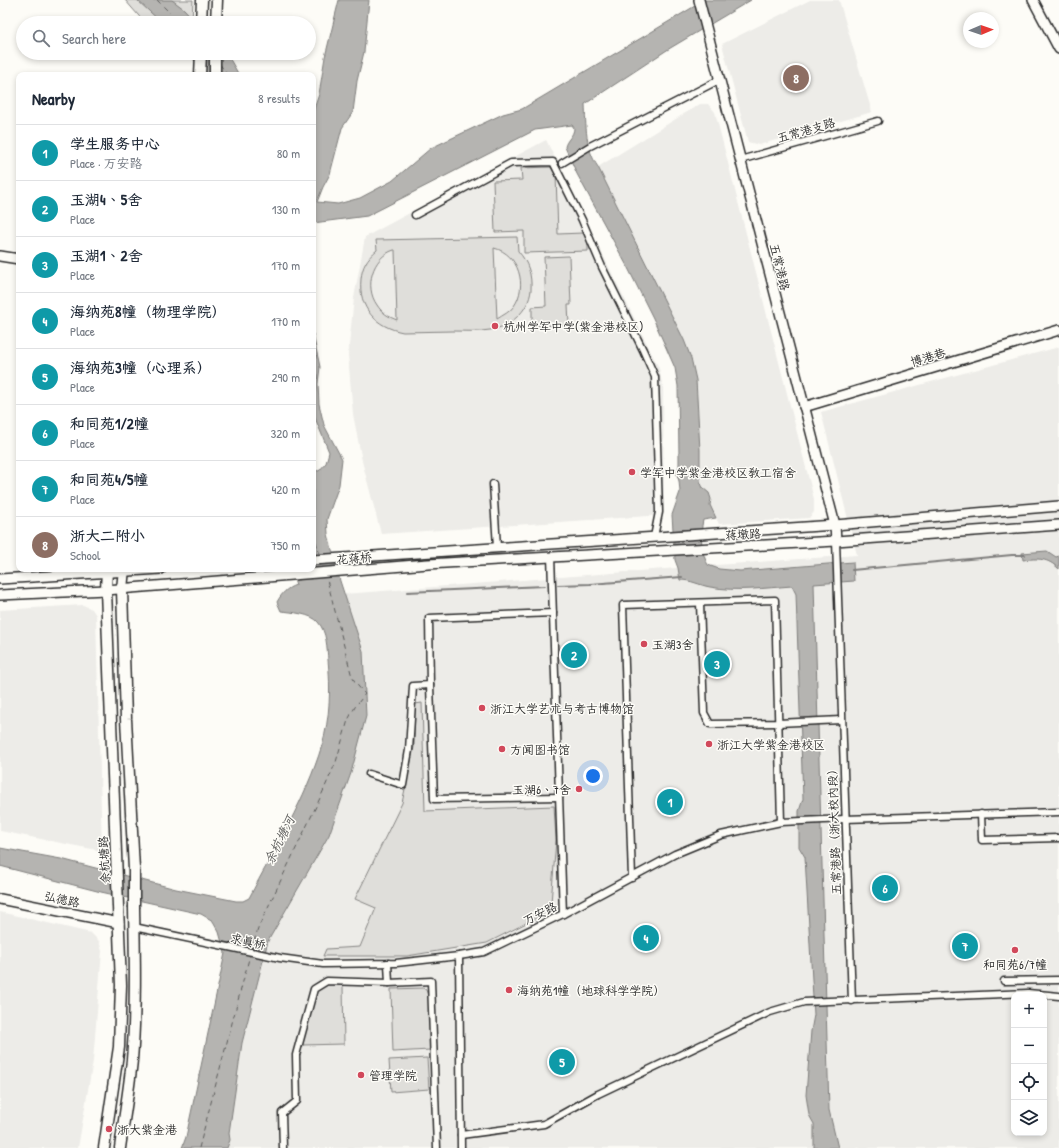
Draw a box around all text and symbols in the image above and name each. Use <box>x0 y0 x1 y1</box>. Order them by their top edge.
north arrow <box>963 12 999 48</box>
search box <box>16 16 316 60</box>
icon: search <box>30 27 52 49</box>
text: Search here <box>62 28 126 49</box>
pin: 8 <box>783 63 809 93</box>
text: Nearby <box>32 87 75 110</box>
text: 8 results <box>258 89 300 107</box>
street label: 五常港支路 <box>775 114 837 146</box>
text: 学生服务中心 <box>70 133 160 154</box>
text: 1 <box>43 144 47 162</box>
text: 80 m <box>277 144 300 162</box>
text: Place · 万安路 <box>70 154 143 172</box>
text: 玉湖4、5舍 <box>70 189 142 210</box>
text: 2 <box>42 200 48 218</box>
text: 130 m <box>272 200 300 218</box>
text: Place <box>70 210 95 228</box>
street label: 五常港路 <box>766 242 794 292</box>
text: 玉湖1、2舍 <box>70 245 142 266</box>
text: 3 <box>42 256 48 274</box>
text: 170 m <box>271 256 300 274</box>
text: Place <box>70 266 95 284</box>
text: 海纳苑8幢（物理学院） <box>70 301 227 322</box>
text: 4 <box>43 312 47 330</box>
text: 170 m <box>271 312 300 330</box>
place label: 杭州学军中学(紫金港校区) <box>503 318 643 335</box>
marker: 杭州学军中学(紫金港校区) <box>490 321 500 331</box>
text: Place <box>70 322 95 340</box>
street label: 博港巷 <box>908 344 948 370</box>
text: 海纳苑3幢（心理系） <box>70 357 212 378</box>
text: 5 <box>42 368 48 386</box>
text: 290 m <box>271 368 300 386</box>
text: Place <box>70 378 95 396</box>
text: 和同苑1/2幢 <box>70 413 149 434</box>
text: 6 <box>42 424 48 442</box>
text: 320 m <box>270 424 300 442</box>
text: Place <box>70 434 95 452</box>
place label: 学军中学紫金港校区教工宿舍 <box>640 464 796 481</box>
marker: 学军中学紫金港校区教工宿舍 <box>627 467 637 477</box>
text: 和同苑4/5幢 <box>70 469 148 490</box>
text: 7 <box>42 480 48 498</box>
text: 420 m <box>271 480 300 498</box>
text: Place <box>70 490 95 508</box>
text: 浙大二附小 <box>70 525 145 546</box>
street label: 蒋墩路 <box>725 525 761 543</box>
text: 8 <box>42 536 48 554</box>
text: 750 m <box>270 536 300 554</box>
text: School <box>70 546 100 564</box>
street label: 花蒋桥 <box>335 548 374 568</box>
place label: 玉湖3舍 <box>652 636 693 653</box>
marker: 玉湖3舍 <box>639 639 649 649</box>
pin: 2 <box>561 640 587 670</box>
pin: 3 <box>704 649 730 679</box>
place label: 浙江大学艺术与考古博物馆 <box>490 700 634 717</box>
marker: 浙江大学艺术与考古博物馆 <box>477 703 487 713</box>
place label: 浙江大学紫金港校区 <box>717 736 825 753</box>
marker: 浙江大学紫金港校区 <box>704 739 714 749</box>
place label: 方闻图书馆 <box>510 741 570 758</box>
marker: 方闻图书馆 <box>497 744 507 754</box>
street label: 五常港路（浙大校内段） <box>823 763 845 895</box>
your location <box>583 766 603 786</box>
place label: 玉湖6、7舍 <box>512 781 571 798</box>
marker: 玉湖6、7舍 <box>574 784 584 794</box>
pin: 1 <box>657 787 683 817</box>
water label: 余杭塘河 <box>260 811 299 867</box>
street label: 余杭塘路 <box>94 836 114 884</box>
pin: 6 <box>872 873 898 903</box>
street label: 弘德路 <box>43 887 81 911</box>
street label: 万安路 <box>520 897 560 929</box>
pin: 4 <box>633 923 659 953</box>
street label: 求真桥 <box>229 929 268 953</box>
pin: 7 <box>952 931 978 961</box>
marker: 和同苑6/7幢 <box>1010 945 1020 955</box>
place label: 和同苑6/7幢 <box>983 956 1047 973</box>
place label: 海纳苑1幢（地球科学学院） <box>517 982 665 999</box>
marker: 海纳苑1幢（地球科学学院） <box>504 985 514 995</box>
map controls <box>1011 992 1047 1136</box>
button: + <box>1011 992 1047 1028</box>
button: − <box>1011 1028 1047 1064</box>
pin: 5 <box>549 1047 575 1077</box>
button: locate <box>1011 1064 1047 1100</box>
place label: 管理学院 <box>369 1067 417 1084</box>
marker: 管理学院 <box>356 1070 366 1080</box>
button: layers <box>1011 1100 1047 1136</box>
place label: 浙大紫金港 <box>117 1121 177 1138</box>
marker: 浙大紫金港 <box>104 1124 114 1134</box>

